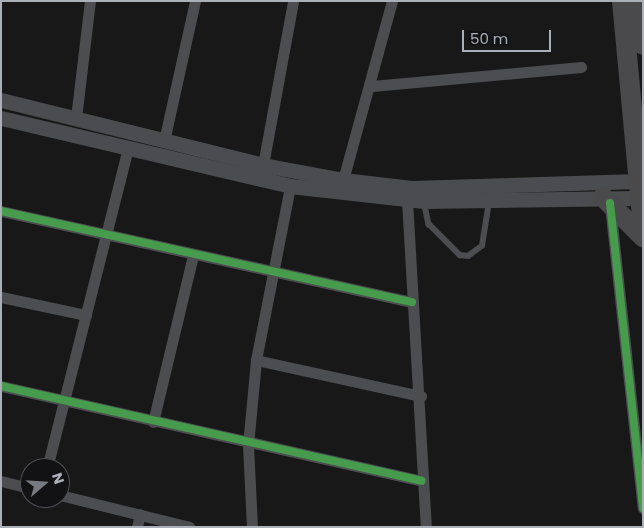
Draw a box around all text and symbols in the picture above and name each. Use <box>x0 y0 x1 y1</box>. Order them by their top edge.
scale bar <box>464 20 553 52</box>
text: 50 m <box>470 28 508 49</box>
north arrow <box>20 458 70 508</box>
text: N <box>47 470 69 487</box>

